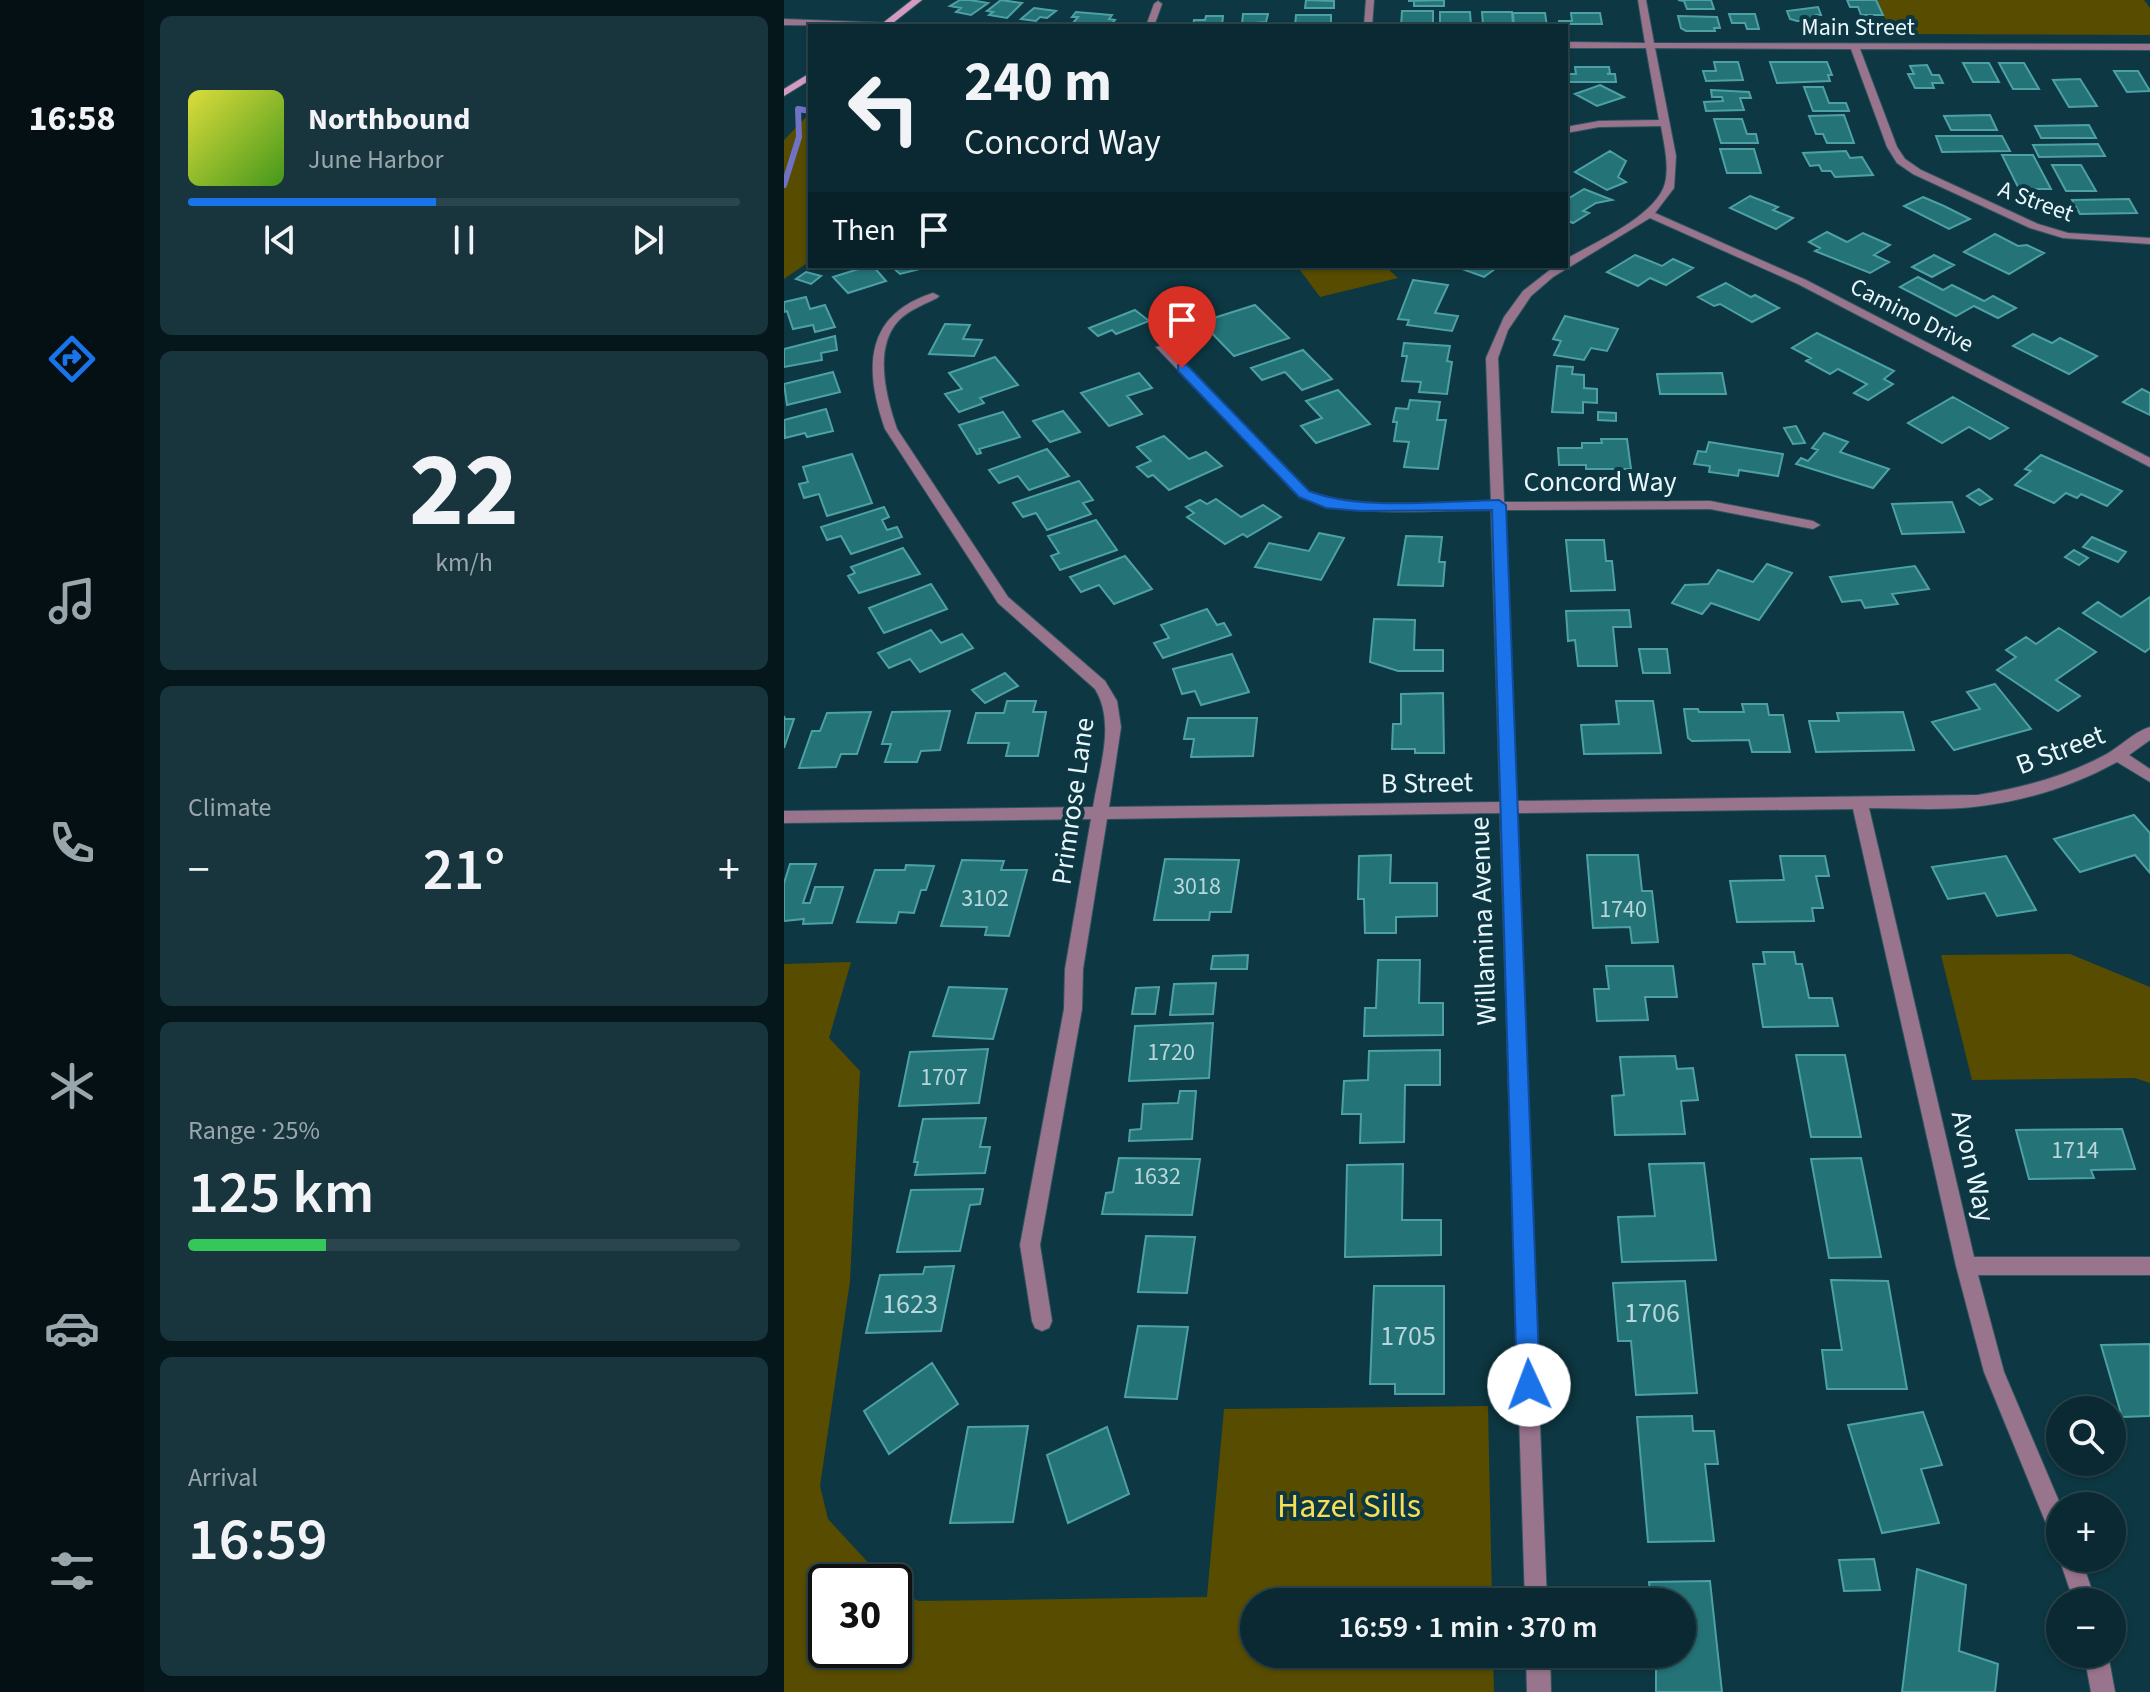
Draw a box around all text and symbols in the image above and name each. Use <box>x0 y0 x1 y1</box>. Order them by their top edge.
street label: Main Street <box>1801 10 1915 45</box>
text: 240 m <box>964 43 1112 122</box>
icon: left <box>832 56 936 160</box>
text: 16:58 <box>29 93 115 144</box>
text: Northbound <box>308 98 470 141</box>
text: Concord Way <box>964 117 1161 168</box>
text: June Harbor <box>308 141 444 178</box>
street label: A Street <box>1993 172 2078 231</box>
icon: arrive <box>912 208 956 252</box>
text: Then <box>832 209 896 252</box>
icon: previous <box>258 218 302 262</box>
icon: pause <box>442 218 486 262</box>
icon: next <box>626 218 670 262</box>
street label: Camino Drive <box>1844 269 1980 362</box>
pin <box>1148 286 1216 368</box>
icon: arrive <box>1160 298 1204 342</box>
icon: directions <box>44 331 100 387</box>
text: 22 <box>409 418 519 566</box>
street label: Concord Way <box>1523 462 1677 502</box>
text: km/h <box>435 544 493 581</box>
icon: music <box>44 573 100 629</box>
street label: Primrose Lane <box>1041 715 1105 887</box>
street label: B Street <box>2010 715 2111 785</box>
street label: B Street <box>1381 762 1474 804</box>
text: Climate <box>188 789 272 826</box>
icon: phone <box>44 815 100 871</box>
street label: Willamina Avenue <box>1459 816 1507 1026</box>
text: 21° <box>423 828 505 913</box>
text: − <box>188 839 210 902</box>
text: + <box>718 839 740 902</box>
house number: 3018 <box>1173 869 1221 904</box>
house number: 3102 <box>961 881 1009 916</box>
house number: 1740 <box>1599 892 1647 927</box>
house number: 1720 <box>1147 1035 1195 1070</box>
icon: climate <box>44 1058 100 1114</box>
house number: 1707 <box>920 1060 968 1095</box>
street label: Avon Way <box>1941 1107 2005 1226</box>
text: Range · 25% <box>188 1112 320 1149</box>
house number: 1714 <box>2051 1133 2099 1168</box>
text: 125 km <box>188 1151 374 1236</box>
house number: 1632 <box>1133 1159 1181 1194</box>
house number: 1623 <box>882 1284 938 1324</box>
house number: 1706 <box>1624 1293 1680 1333</box>
icon: car <box>44 1300 100 1356</box>
house number: 1705 <box>1380 1316 1436 1356</box>
position arrow <box>1487 1343 1571 1427</box>
map controls <box>2046 1396 2126 1668</box>
button: search <box>2046 1396 2126 1476</box>
text: Arrival <box>188 1459 258 1496</box>
park label: Hazel Sills <box>1277 1482 1421 1531</box>
button: + <box>2046 1492 2126 1572</box>
text: 16:59 <box>188 1498 328 1583</box>
icon: filters <box>44 1543 100 1599</box>
speed limit sign: 30 <box>808 1564 912 1668</box>
button: − <box>2046 1588 2126 1668</box>
text: 16:59 · 1 min · 370 m <box>1338 1606 1598 1649</box>

